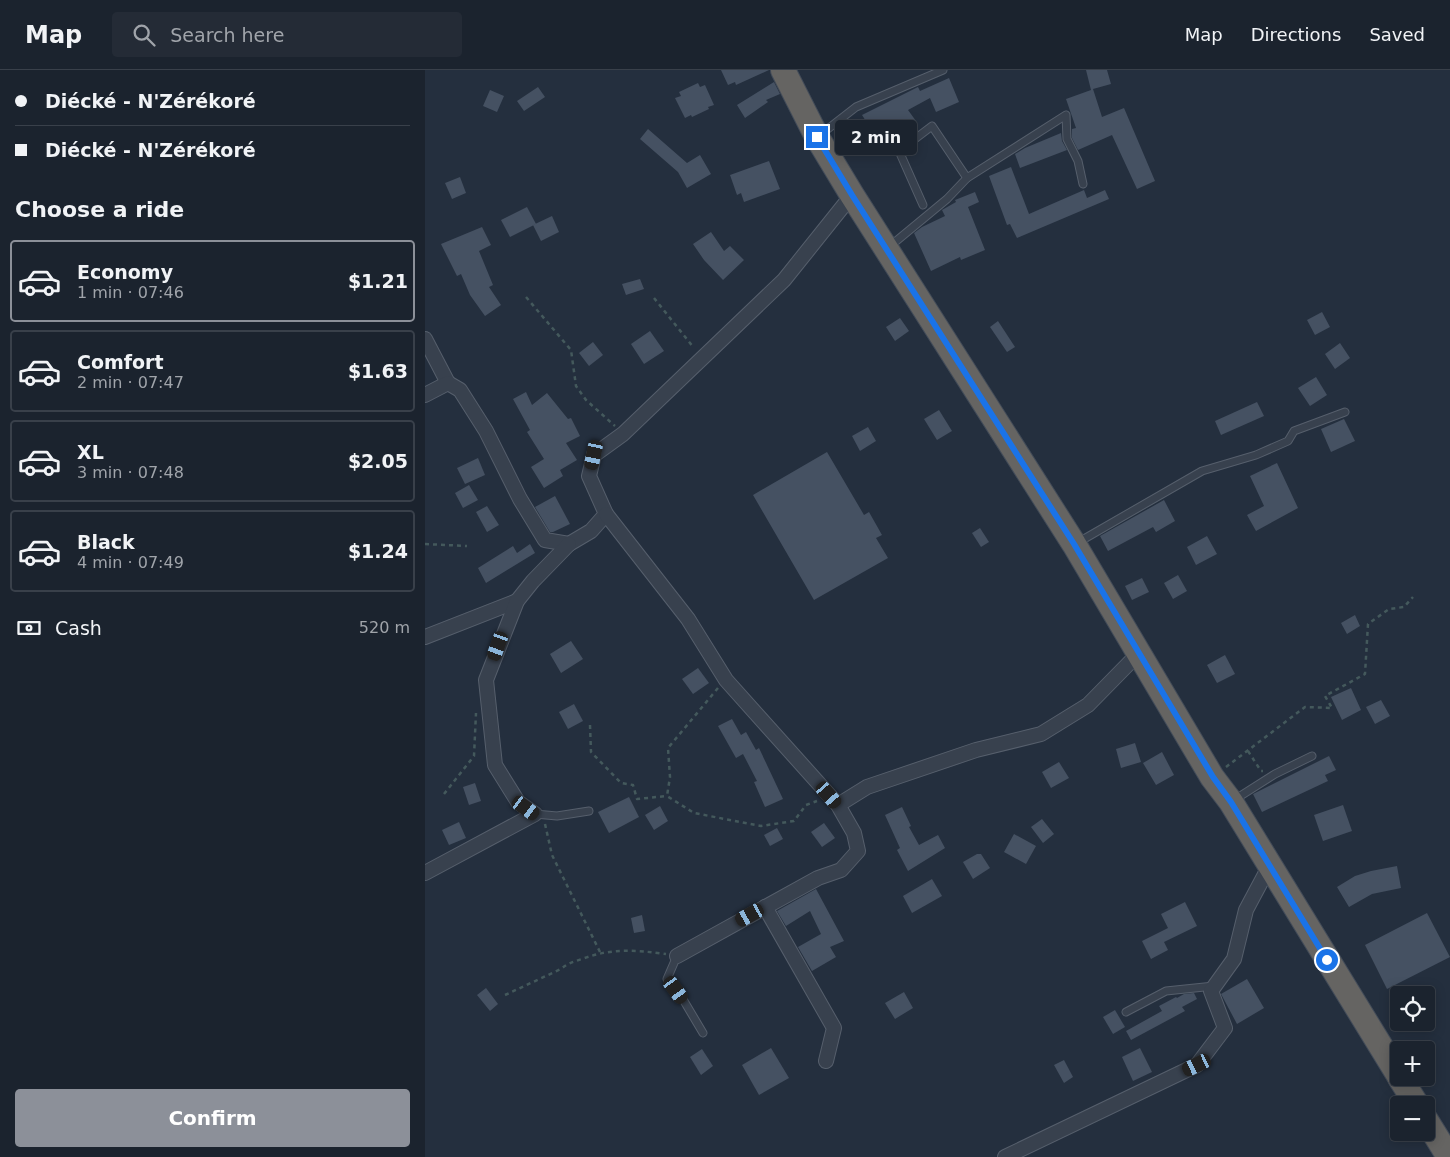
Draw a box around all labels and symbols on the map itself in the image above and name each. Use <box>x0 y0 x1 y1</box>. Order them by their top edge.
callout: 2 min <box>835 120 917 154</box>
route end <box>806 126 828 148</box>
car <box>583 439 604 471</box>
car <box>485 629 510 663</box>
car <box>813 779 844 811</box>
car <box>509 793 542 823</box>
car <box>733 901 766 929</box>
route start <box>1316 949 1338 971</box>
car <box>661 973 690 1007</box>
car <box>1180 1052 1213 1078</box>

